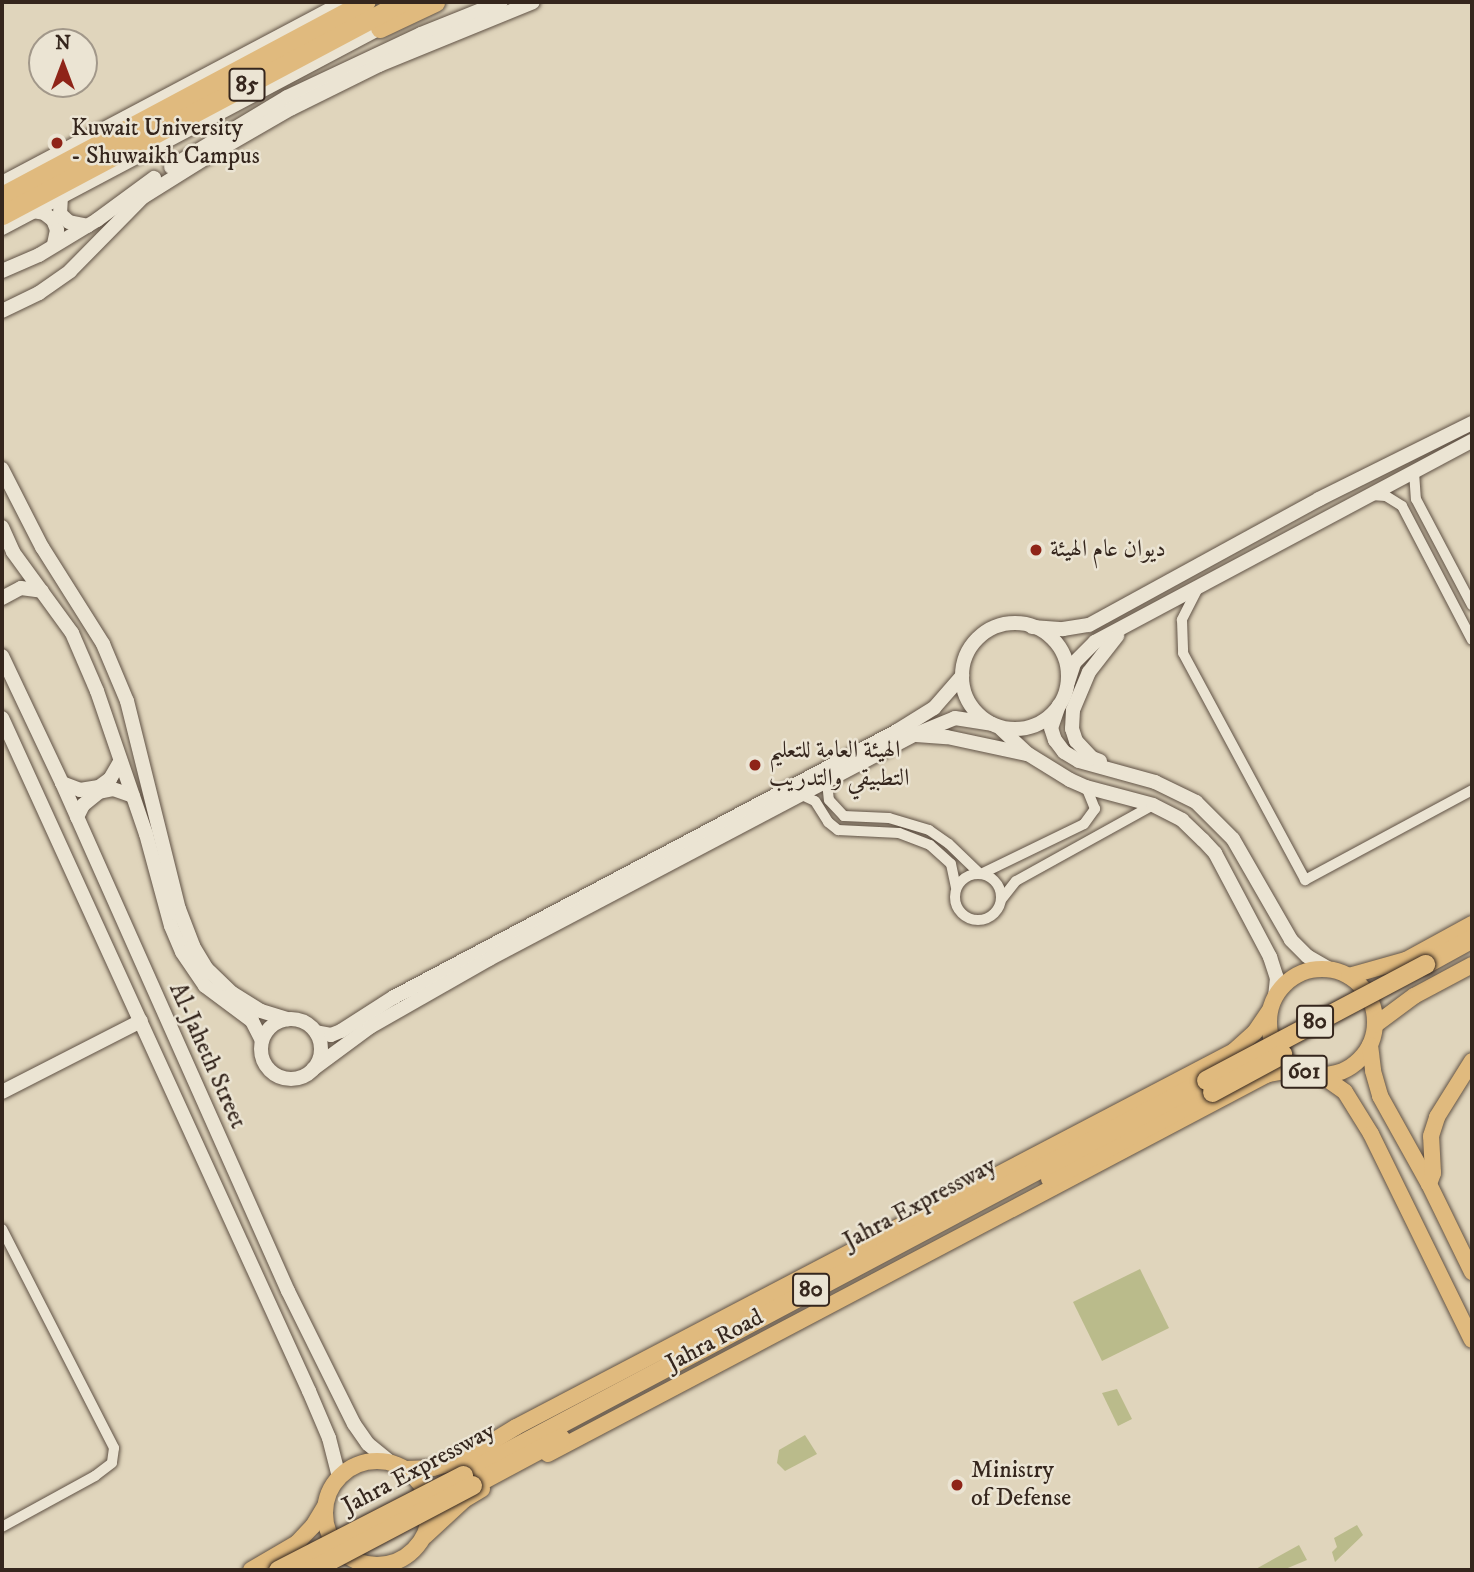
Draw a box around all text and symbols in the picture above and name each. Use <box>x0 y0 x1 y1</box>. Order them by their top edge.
north arrow <box>28 28 98 98</box>
text: N <box>55 32 71 55</box>
road number: 85 <box>228 66 266 104</box>
place label: Kuwait University - Shuwaikh Campus <box>71 115 260 171</box>
marker: Kuwait University - Shuwaikh Campus <box>49 135 65 151</box>
place label: ديوان عام الهيئة <box>1050 536 1166 564</box>
marker: ديوان عام الهيئة <box>1028 542 1044 558</box>
place label: الهيئة العامة للتعليم التطبيقي والتدريب <box>769 737 909 793</box>
marker: الهيئة العامة للتعليم التطبيقي والتدريب <box>747 757 763 773</box>
street label: Al-Jaheth Street <box>162 979 252 1133</box>
road number: 80 <box>1296 1002 1334 1042</box>
road number: 601 <box>1280 1052 1328 1092</box>
street label: Jahra Expressway <box>839 1152 1001 1256</box>
road number: 80 <box>792 1270 830 1310</box>
street label: Jahra Road <box>662 1303 768 1379</box>
street label: Jahra Expressway <box>338 1417 500 1521</box>
place label: Ministry of Defense <box>971 1457 1071 1513</box>
marker: Ministry of Defense <box>949 1477 965 1493</box>

